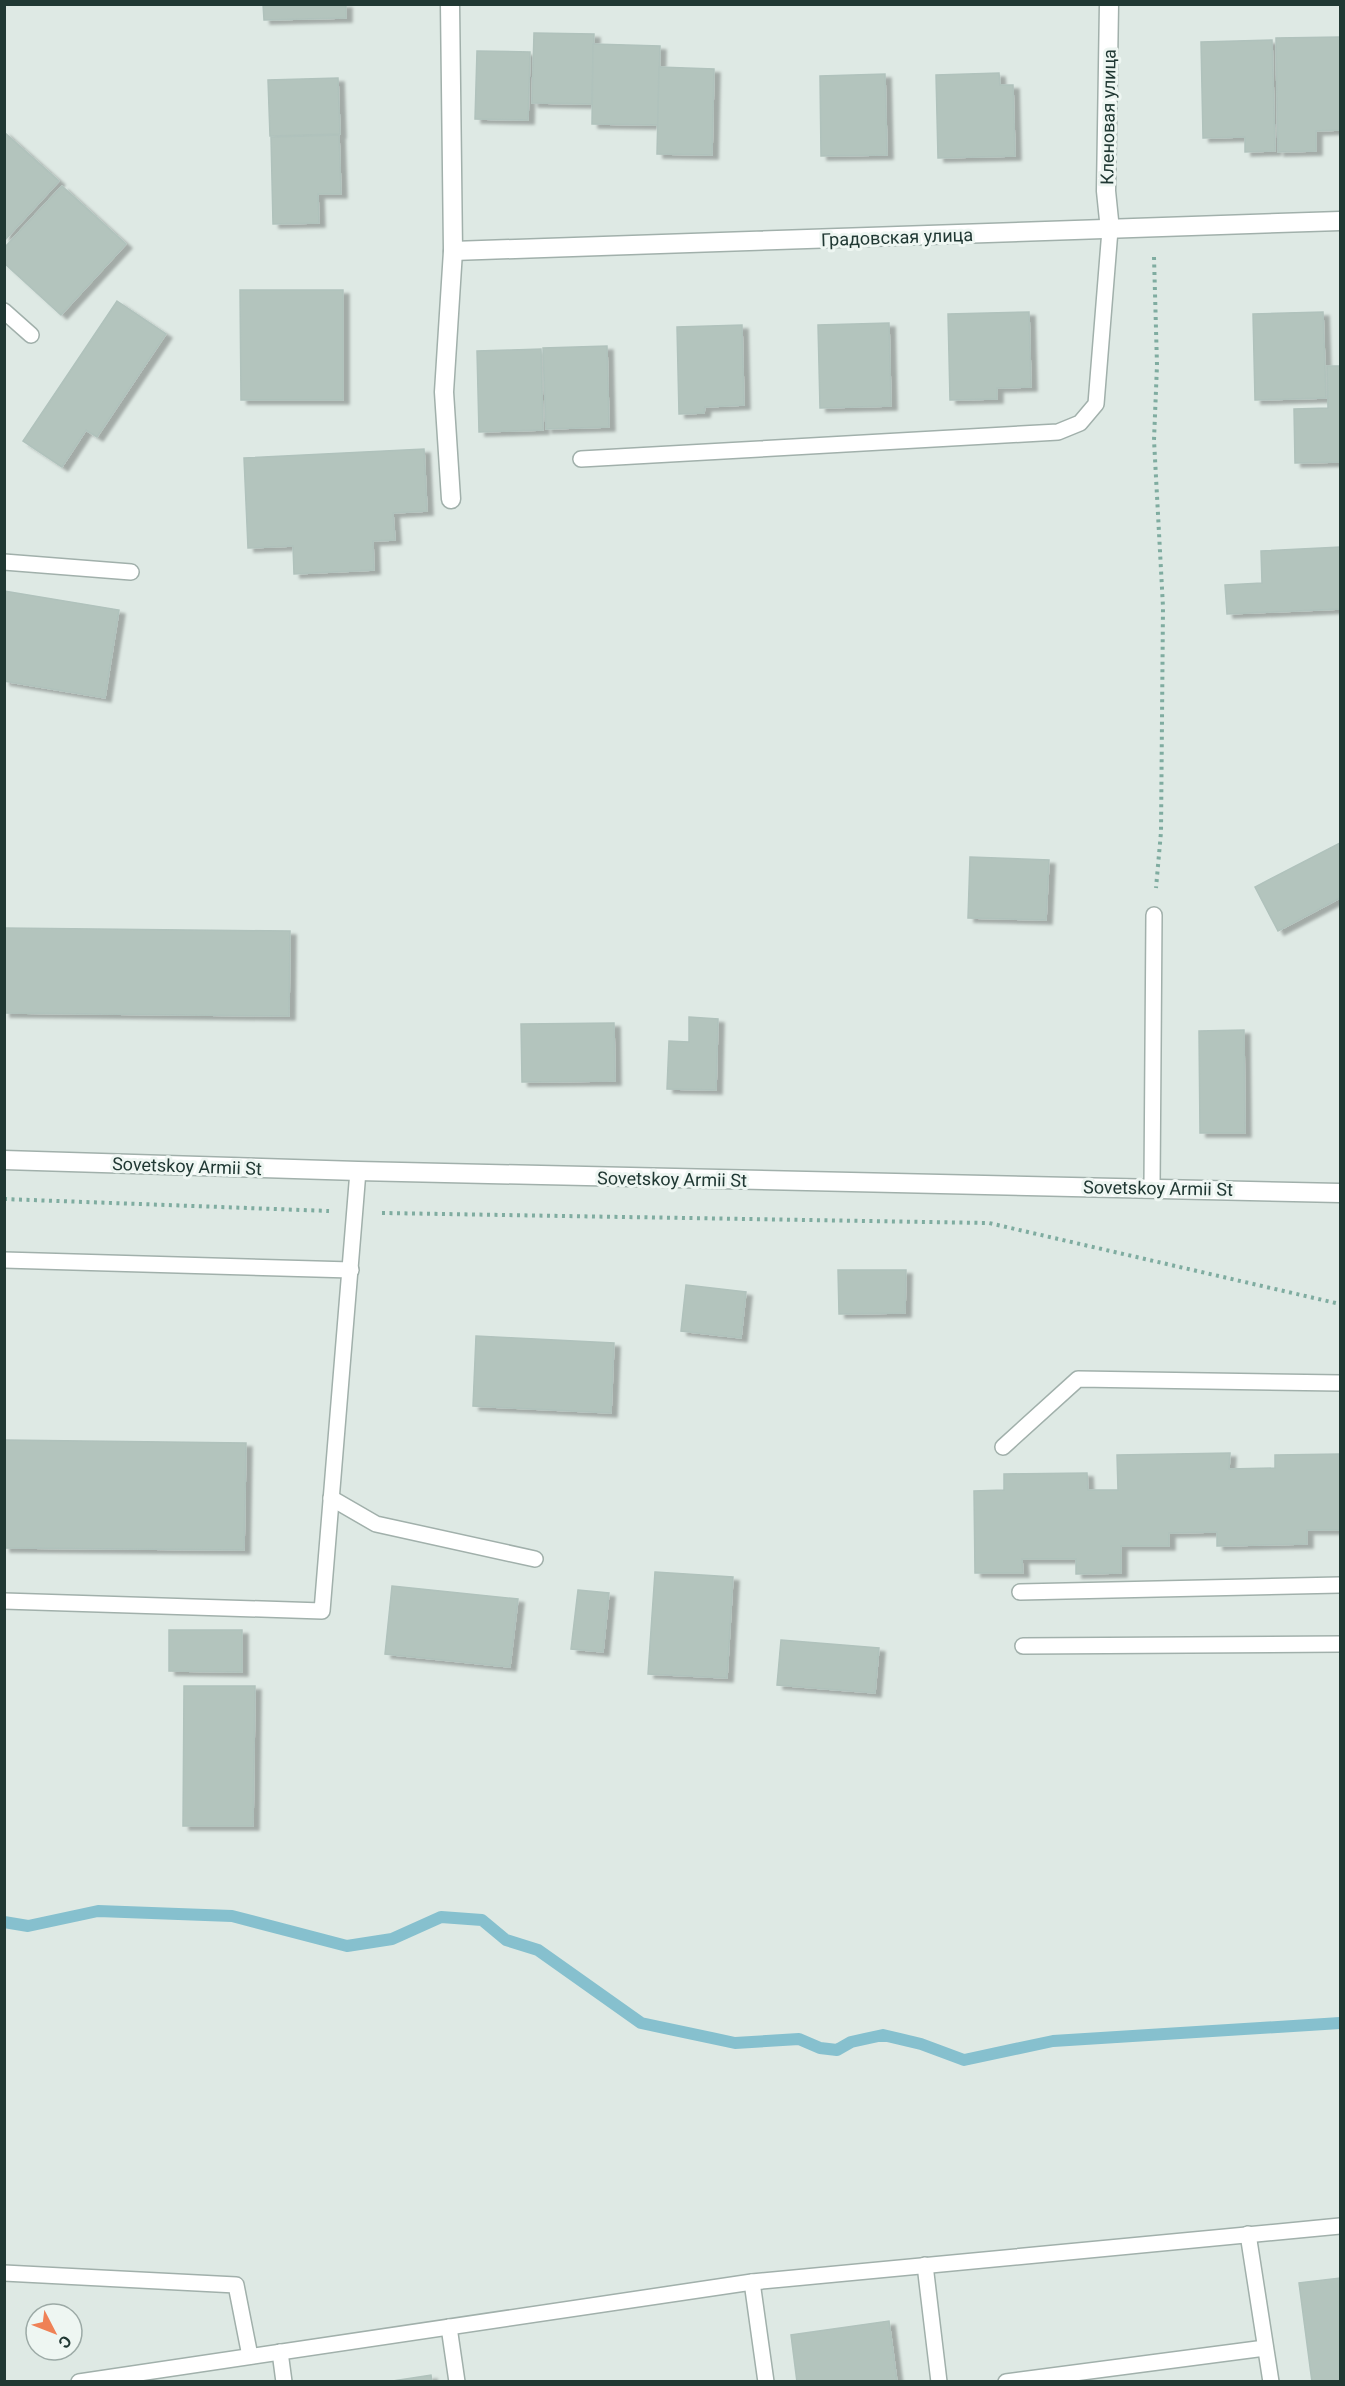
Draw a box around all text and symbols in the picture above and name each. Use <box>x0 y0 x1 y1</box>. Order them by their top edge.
street label: Кленовая улица <box>1096 49 1120 185</box>
street label: Градовская улица <box>821 224 973 250</box>
street label: Sovetskoy Armii St <box>112 1153 262 1179</box>
street label: Sovetskoy Armii St <box>597 1167 747 1191</box>
street label: Sovetskoy Armii St <box>1083 1176 1233 1200</box>
north arrow <box>24 2302 84 2362</box>
text: С <box>54 2331 75 2352</box>

